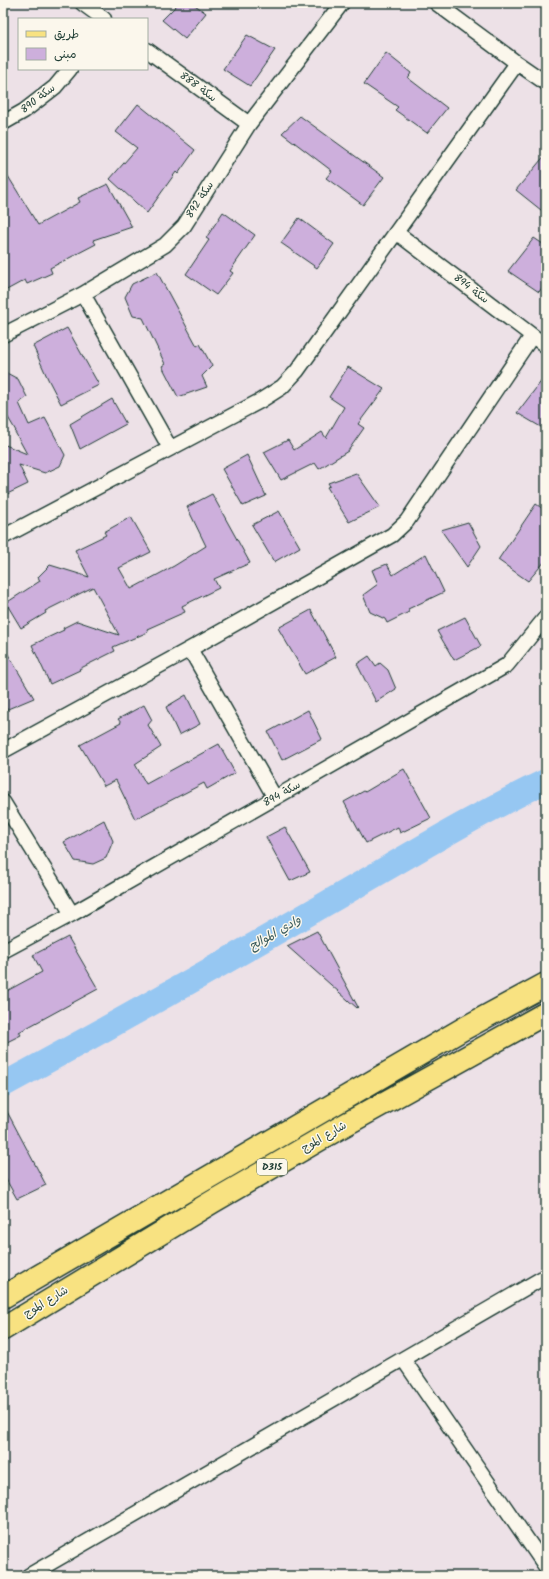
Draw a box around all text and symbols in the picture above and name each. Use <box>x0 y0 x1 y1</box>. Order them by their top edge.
legend <box>18 18 148 70</box>
text: طريق <box>54 25 79 44</box>
text: مبنى <box>54 45 77 64</box>
street label: سكة 888 <box>175 67 221 107</box>
street label: سكة 890 <box>17 80 59 118</box>
street label: سكة 892 <box>181 178 219 222</box>
street label: سكة 894 <box>449 270 493 308</box>
street label: سكة 894 <box>260 776 304 812</box>
water label: وادي الموالح <box>246 910 305 956</box>
street label: شارع الموج <box>298 1117 350 1157</box>
road number: D315 <box>257 1159 287 1175</box>
street label: شارع الموج <box>20 1281 72 1323</box>

